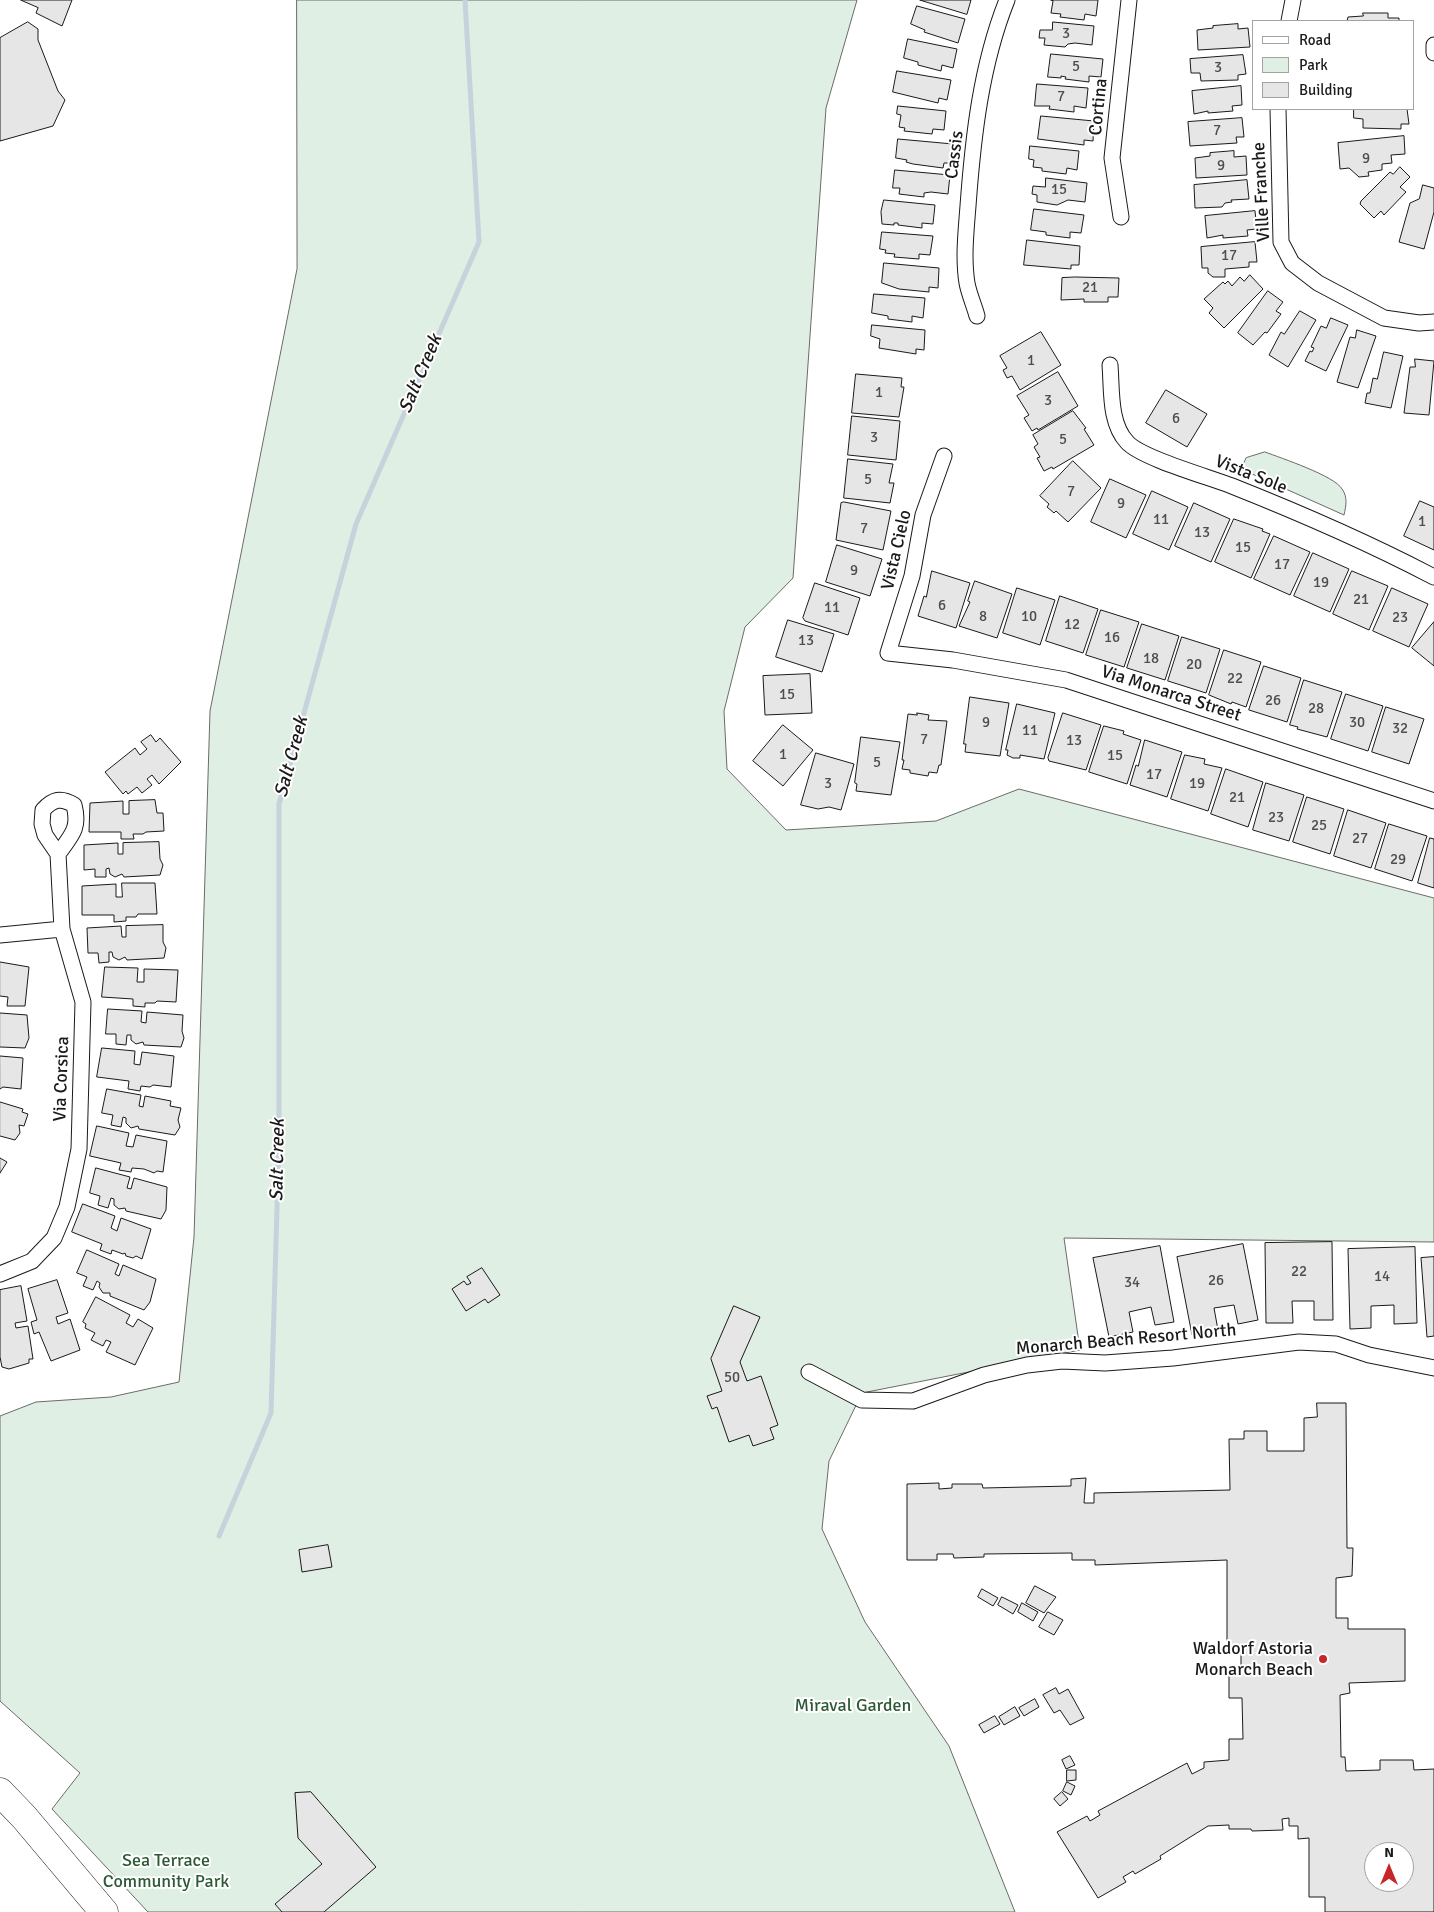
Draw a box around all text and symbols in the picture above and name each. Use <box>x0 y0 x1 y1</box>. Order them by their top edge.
legend <box>1252 20 1414 110</box>
house number: 3 <box>1062 25 1070 43</box>
text: Road <box>1299 31 1331 49</box>
text: Park <box>1299 56 1328 74</box>
house number: 5 <box>1072 58 1080 76</box>
house number: 3 <box>1214 59 1222 77</box>
street label: Cortina <box>1085 77 1113 137</box>
text: Building <box>1299 81 1353 99</box>
house number: 7 <box>1057 88 1065 106</box>
house number: 7 <box>1213 122 1221 140</box>
street label: Cassis <box>941 130 969 180</box>
street label: Ville Franche <box>1249 141 1275 243</box>
house number: 9 <box>1362 150 1370 168</box>
house number: 9 <box>1217 157 1225 175</box>
house number: 15 <box>1051 181 1067 199</box>
house number: 17 <box>1221 247 1237 265</box>
house number: 21 <box>1082 279 1098 297</box>
water label: Salt Creek <box>394 331 448 417</box>
house number: 1 <box>1027 352 1035 370</box>
house number: 1 <box>875 384 883 402</box>
house number: 3 <box>1044 392 1052 410</box>
house number: 6 <box>1172 410 1180 428</box>
house number: 3 <box>870 429 878 447</box>
house number: 5 <box>1059 431 1067 449</box>
street label: Vista Sole <box>1212 451 1290 499</box>
house number: 5 <box>864 471 872 489</box>
house number: 7 <box>1067 483 1075 501</box>
house number: 9 <box>1117 495 1125 513</box>
street label: Vista Cielo <box>877 508 917 592</box>
house number: 11 <box>1153 511 1169 529</box>
house number: 1 <box>1418 513 1426 531</box>
house number: 7 <box>860 520 868 538</box>
house number: 13 <box>1194 524 1210 542</box>
house number: 15 <box>1235 539 1251 557</box>
house number: 17 <box>1274 556 1290 574</box>
house number: 9 <box>850 562 858 580</box>
house number: 19 <box>1313 574 1329 592</box>
house number: 21 <box>1353 591 1369 609</box>
house number: 6 <box>938 597 946 615</box>
house number: 11 <box>824 599 840 617</box>
house number: 8 <box>979 608 987 626</box>
house number: 10 <box>1021 608 1037 626</box>
house number: 23 <box>1392 609 1408 627</box>
house number: 12 <box>1064 616 1080 634</box>
house number: 16 <box>1104 629 1120 647</box>
house number: 13 <box>798 632 814 650</box>
house number: 18 <box>1143 650 1159 668</box>
house number: 20 <box>1186 656 1202 674</box>
street label: Via Monarca Street <box>1098 661 1244 727</box>
house number: 22 <box>1227 670 1243 688</box>
house number: 15 <box>779 686 795 704</box>
house number: 26 <box>1265 692 1281 710</box>
house number: 28 <box>1308 700 1324 718</box>
water label: Salt Creek <box>270 714 314 800</box>
house number: 9 <box>982 714 990 732</box>
house number: 30 <box>1349 714 1365 732</box>
house number: 32 <box>1392 720 1408 738</box>
house number: 11 <box>1022 722 1038 740</box>
house number: 7 <box>920 731 928 749</box>
house number: 13 <box>1066 732 1082 750</box>
house number: 1 <box>779 746 787 764</box>
house number: 15 <box>1107 747 1123 765</box>
house number: 5 <box>873 754 881 772</box>
house number: 17 <box>1146 766 1162 784</box>
house number: 3 <box>824 775 832 793</box>
house number: 19 <box>1189 775 1205 793</box>
house number: 21 <box>1229 789 1245 807</box>
house number: 23 <box>1268 809 1284 827</box>
house number: 25 <box>1311 817 1327 835</box>
house number: 27 <box>1352 830 1368 848</box>
house number: 29 <box>1390 851 1406 869</box>
street label: Via Corsica <box>50 1036 74 1122</box>
water label: Salt Creek <box>266 1118 290 1202</box>
house number: 22 <box>1291 1263 1307 1281</box>
house number: 14 <box>1374 1268 1390 1286</box>
house number: 26 <box>1208 1272 1224 1290</box>
house number: 34 <box>1124 1274 1140 1292</box>
street label: Monarch Beach Resort North <box>1015 1320 1237 1360</box>
house number: 50 <box>724 1369 740 1387</box>
place label: Waldorf Astoria Monarch Beach <box>1193 1638 1313 1680</box>
marker: Waldorf Astoria Monarch Beach <box>1317 1653 1329 1665</box>
park label: Miraval Garden <box>795 1695 911 1717</box>
north arrow <box>1364 1842 1414 1892</box>
text: N <box>1384 1844 1394 1861</box>
park label: Sea Terrace Community Park <box>103 1850 229 1892</box>

